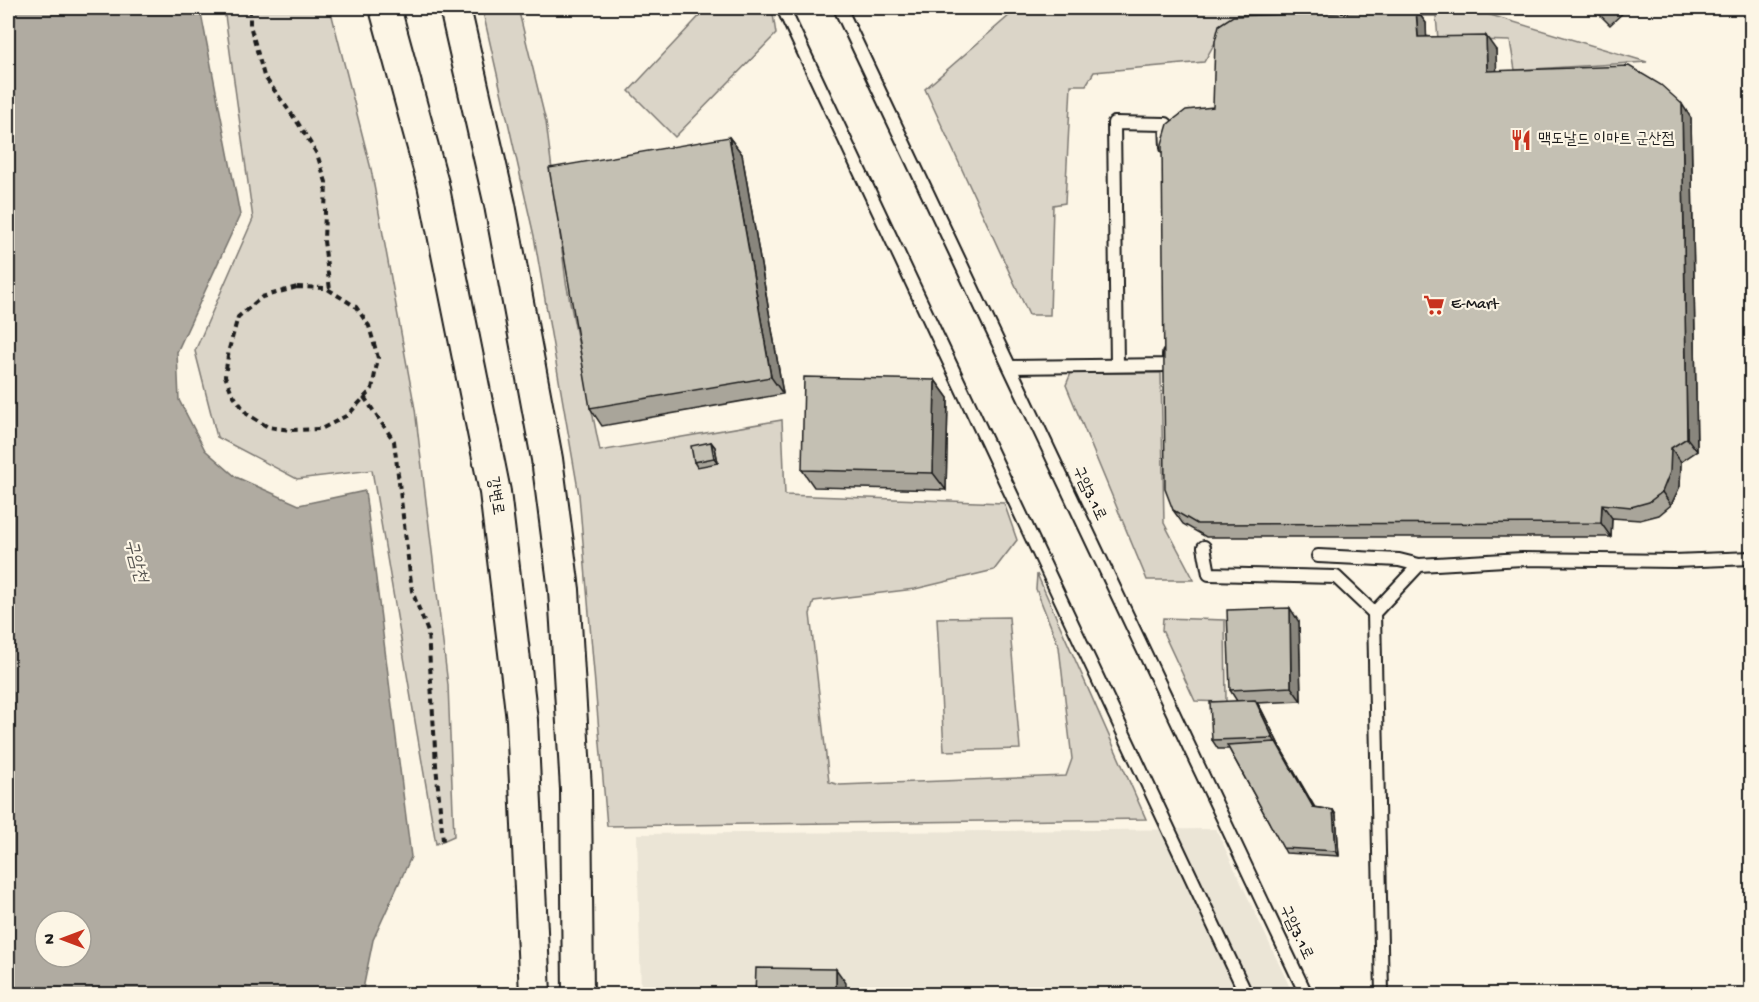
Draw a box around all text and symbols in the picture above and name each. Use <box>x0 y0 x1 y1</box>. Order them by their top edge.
restaurant icon: 맥도날드 이마트 군산점 <box>1509 128 1533 152</box>
place label: 맥도날드 이마트 군산점 <box>1538 131 1674 150</box>
supermarket icon: E-Mart <box>1422 293 1446 317</box>
place label: E-Mart <box>1451 296 1500 315</box>
street label: 구암3.1로 <box>1067 464 1109 524</box>
street label: 강변로 <box>482 475 506 517</box>
water label: 구암천 <box>119 537 151 586</box>
street label: 구암3.1로 <box>1274 903 1316 963</box>
north arrow <box>33 909 93 969</box>
text: N <box>42 933 61 944</box>

